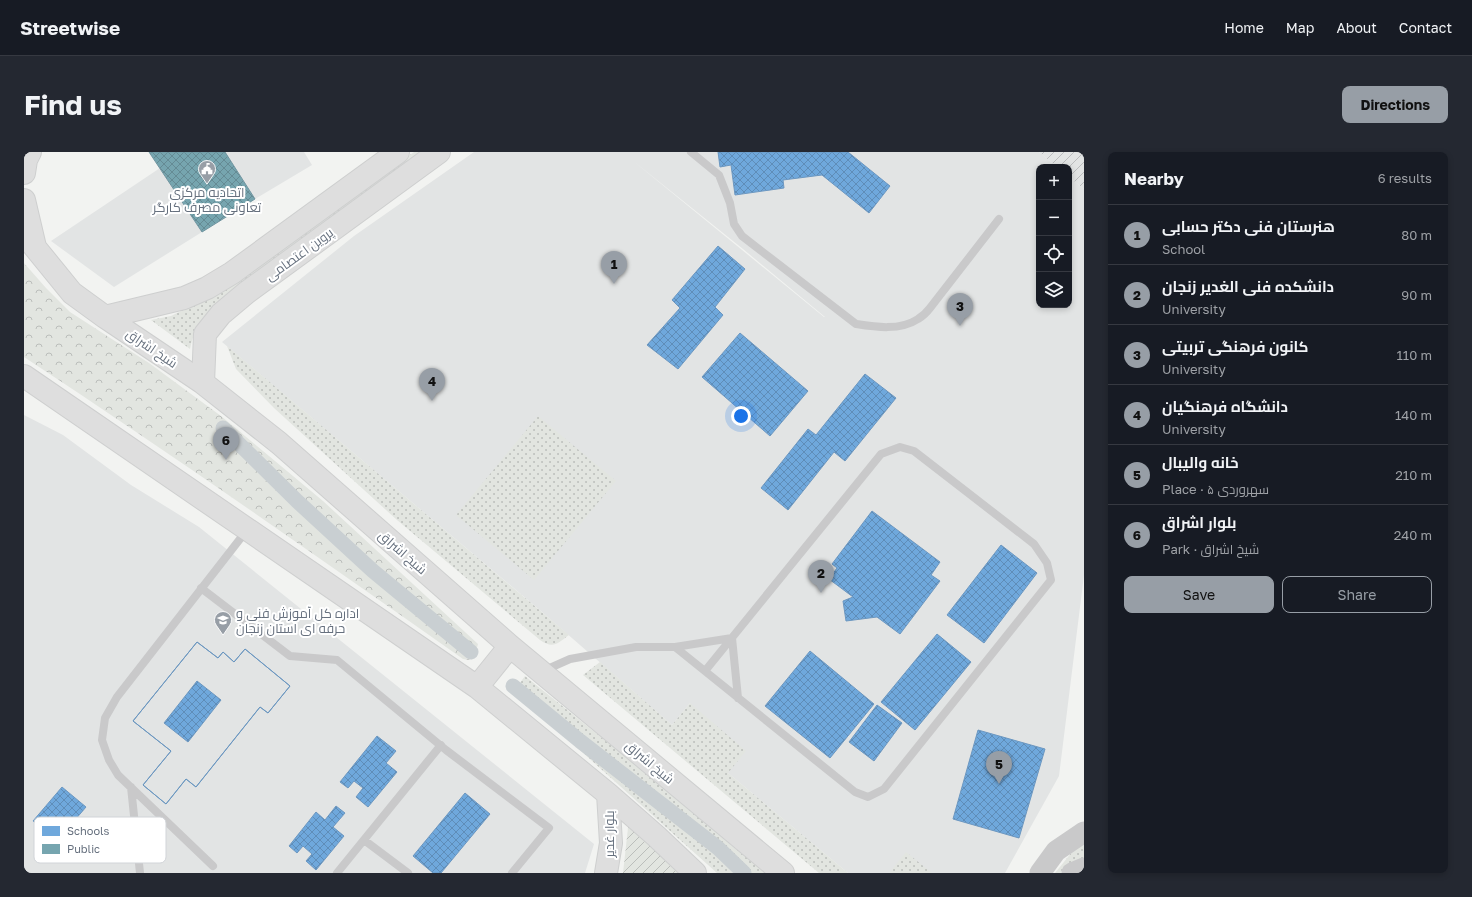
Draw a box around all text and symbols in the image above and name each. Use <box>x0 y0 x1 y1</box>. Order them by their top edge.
text: Streetwise <box>20 16 120 39</box>
text: Home <box>1224 19 1264 36</box>
text: Map <box>1286 19 1314 36</box>
text: About <box>1336 19 1377 36</box>
text: Contact <box>1399 19 1452 36</box>
button: Directions <box>1342 86 1448 123</box>
text: Find us <box>24 88 122 121</box>
public building icon: اتحادیه مرکزی تعاونی مصرف کارگر <box>197 159 217 184</box>
map controls <box>1036 164 1072 308</box>
button: + <box>1036 164 1072 200</box>
text: Nearby <box>1124 168 1184 189</box>
text: 6 results <box>1378 170 1432 186</box>
place label: اتحادیه مرکزی تعاونی مصرف کارگر <box>152 184 262 215</box>
button: − <box>1036 200 1072 236</box>
text: هنرستان فنی دکتر حسابی <box>1162 217 1335 235</box>
street label: پروین اعتصامی <box>262 224 338 286</box>
text: 1 <box>1134 227 1140 243</box>
text: 80 m <box>1401 227 1432 243</box>
button: locate <box>1036 236 1072 272</box>
text: School <box>1162 241 1205 257</box>
pin: 1 <box>601 251 627 284</box>
button: layers <box>1036 272 1072 308</box>
text: دانشکده فنی الغدیر زنجان <box>1162 277 1334 295</box>
text: 2 <box>1133 287 1141 303</box>
text: 90 m <box>1401 287 1432 303</box>
pin: 3 <box>947 293 973 326</box>
text: University <box>1162 301 1226 317</box>
street label: شیخ اشراق <box>123 325 181 372</box>
text: کانون فرهنگی تربیتی <box>1162 337 1309 355</box>
text: 3 <box>1133 347 1141 363</box>
text: 110 m <box>1397 347 1432 363</box>
text: University <box>1162 361 1226 377</box>
pin: 4 <box>419 368 445 401</box>
text: دانشگاه فرهنگیان <box>1162 397 1288 415</box>
your location <box>731 406 751 426</box>
text: 4 <box>1133 407 1141 423</box>
text: 140 m <box>1395 407 1432 423</box>
text: University <box>1162 421 1226 437</box>
pin: 6 <box>213 427 239 460</box>
text: خانه والیبال <box>1162 453 1239 471</box>
text: 5 <box>1133 467 1141 483</box>
text: 210 m <box>1395 467 1432 483</box>
text: Place · سهروردی ۵ <box>1162 481 1269 497</box>
text: بلوار اشراق <box>1162 513 1237 531</box>
street label: شیخ اشراق <box>375 527 430 578</box>
text: 6 <box>1133 527 1141 543</box>
text: 240 m <box>1394 527 1432 543</box>
text: Park · شیخ اشراق <box>1162 541 1259 557</box>
pin: 2 <box>808 560 834 593</box>
button: Save <box>1124 576 1274 613</box>
button: Share <box>1282 576 1432 613</box>
place label: اداره کل آموزش فنی و حرفه ای استان زنجان <box>236 605 359 636</box>
school or university icon: اداره کل آموزش فنی و حرفه ای استان زنجان <box>213 610 233 635</box>
street label: شیخ اشراق <box>622 737 678 788</box>
pin: 5 <box>986 751 1012 784</box>
street label: بلوار غدیر <box>601 810 617 859</box>
legend <box>34 817 166 863</box>
text: Schools <box>67 824 110 837</box>
text: Public <box>67 842 100 855</box>

